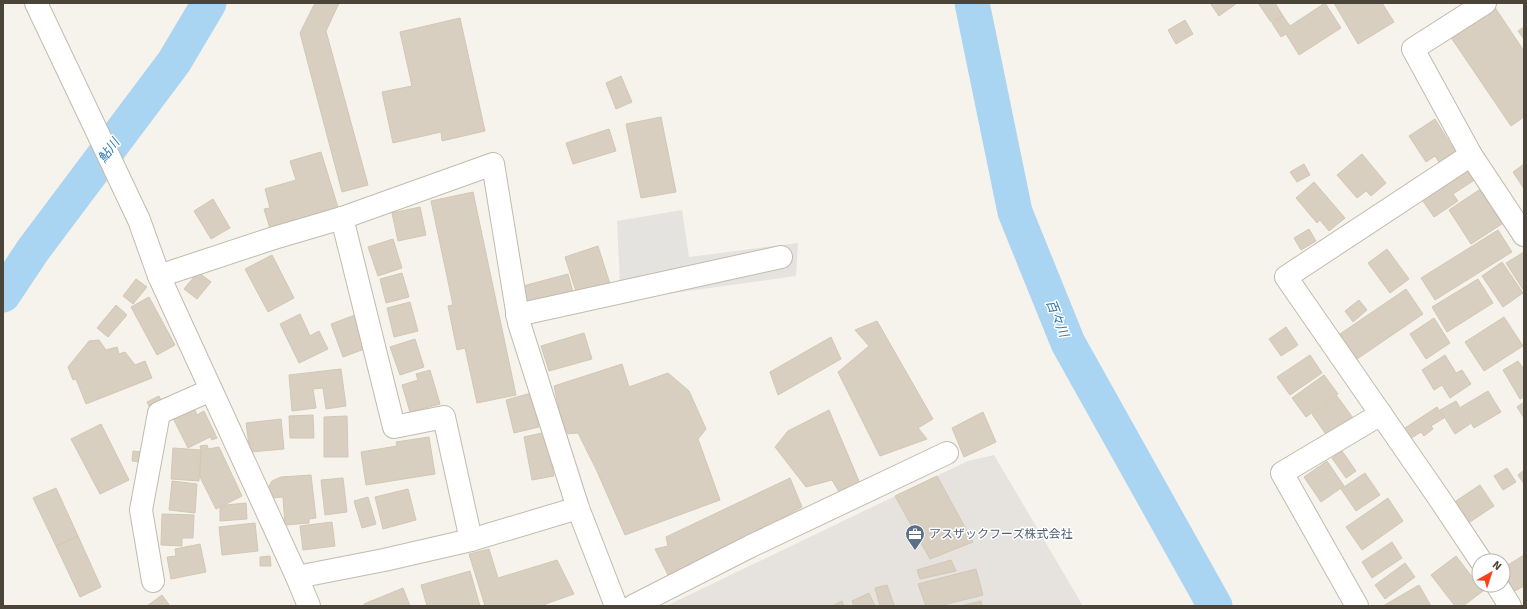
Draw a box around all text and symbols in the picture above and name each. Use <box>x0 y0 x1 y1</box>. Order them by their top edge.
water label: 鮎川 <box>95 134 124 166</box>
water label: 百々川 <box>1042 297 1073 341</box>
office icon: アスザックフーズ株式会社 <box>904 523 926 551</box>
place label: アスザックフーズ株式会社 <box>929 527 1072 542</box>
north arrow <box>1471 553 1511 593</box>
text: N <box>1490 558 1504 573</box>

